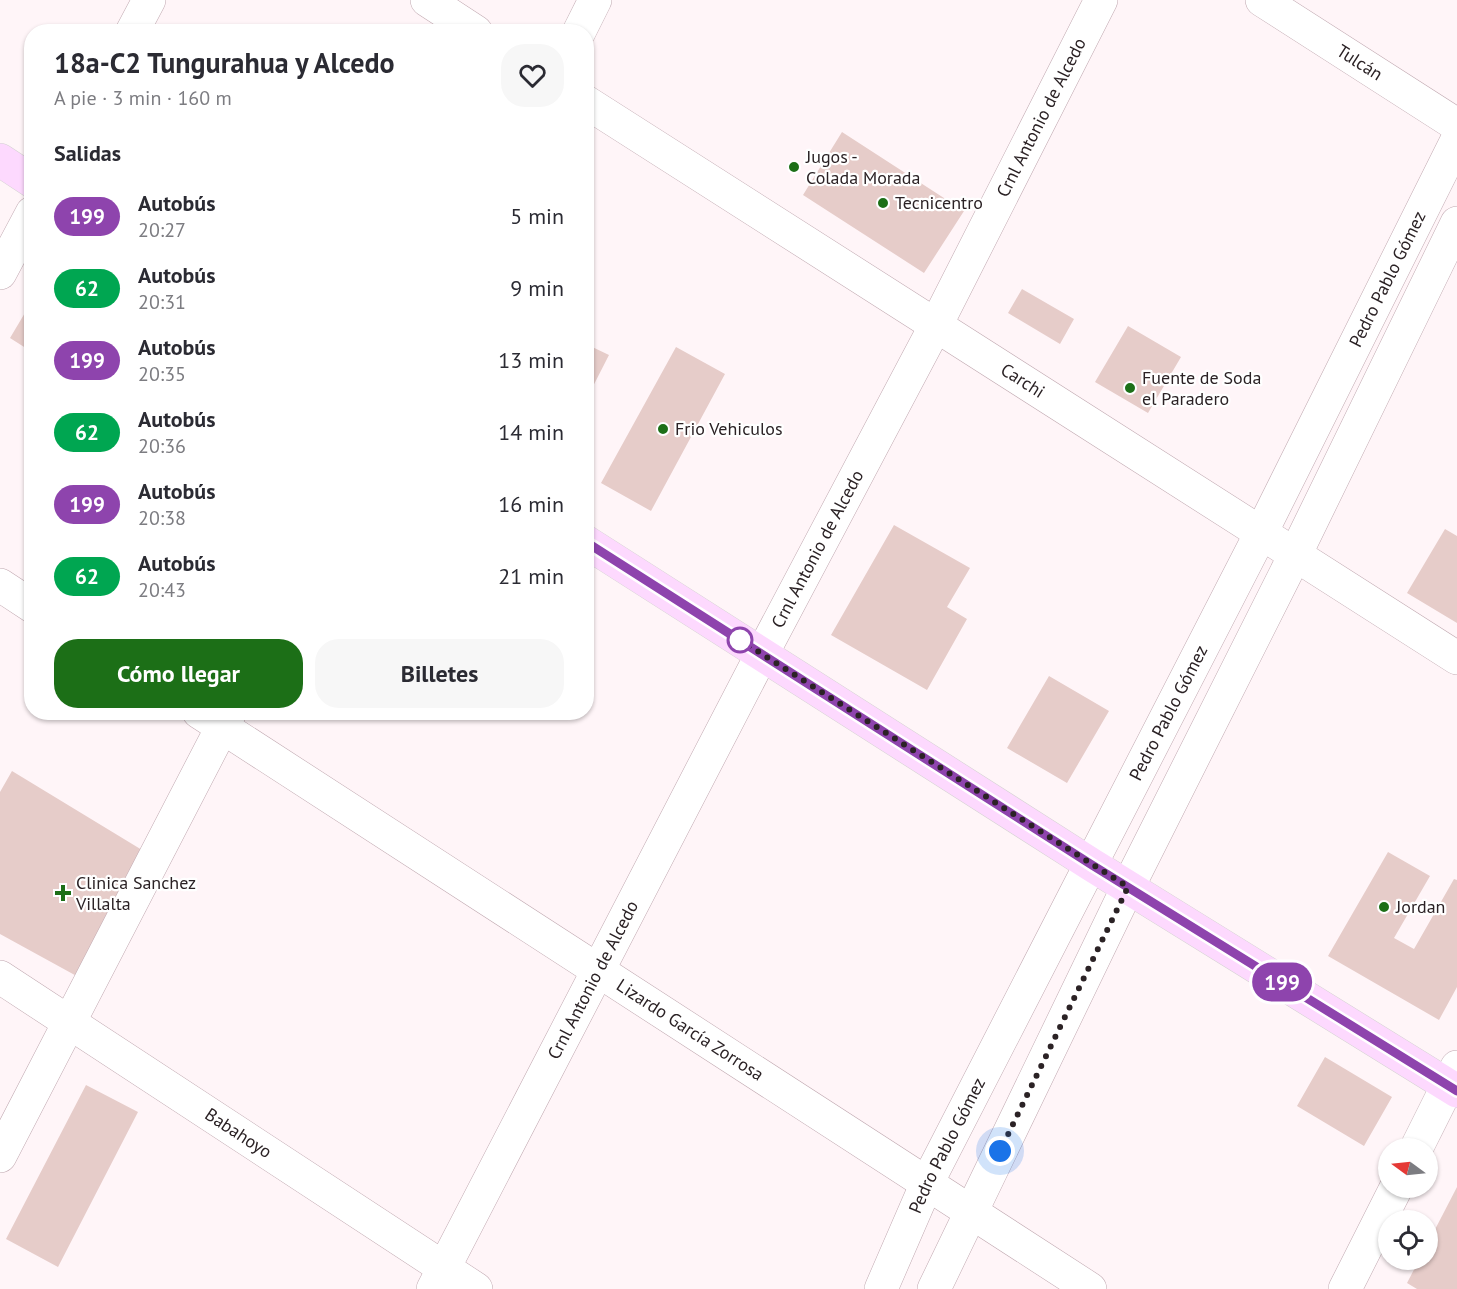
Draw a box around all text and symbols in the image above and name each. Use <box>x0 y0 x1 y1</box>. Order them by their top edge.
street label: Crnl Antonio de Alcedo <box>991 34 1091 201</box>
street label: Tulcán <box>1333 39 1387 85</box>
text: 18a-C2 Tungurahua y Alcedo <box>54 44 395 81</box>
button: heart <box>501 44 564 107</box>
text: A pie · 3 min · 160 m <box>54 85 232 111</box>
text: Salidas <box>54 139 121 167</box>
place label: Jugos - Colada Morada <box>805 145 920 189</box>
marker: Jugos - Colada Morada <box>787 160 801 174</box>
text: Autobús <box>138 189 215 217</box>
place label: Tecnicentro <box>895 191 983 214</box>
marker: Tecnicentro <box>876 196 890 210</box>
text: 5 min <box>510 202 564 230</box>
text: 199 <box>69 203 105 230</box>
street label: Pedro Pablo Gómez <box>1344 207 1431 351</box>
text: 20:27 <box>138 217 186 243</box>
text: Autobús <box>138 261 215 289</box>
text: 9 min <box>510 274 564 302</box>
text: 62 <box>75 275 99 302</box>
text: 20:31 <box>138 289 186 315</box>
text: Autobús <box>138 333 215 361</box>
text: 13 min <box>498 346 564 374</box>
text: 199 <box>69 347 105 374</box>
street label: Carchi <box>997 358 1049 403</box>
text: 20:35 <box>138 361 186 387</box>
place label: Fuente de Soda el Paradero <box>1142 366 1261 410</box>
marker: Fuente de Soda el Paradero <box>1123 381 1137 395</box>
text: Autobús <box>138 405 215 433</box>
place label: Frio Vehiculos <box>675 417 782 440</box>
text: 14 min <box>498 418 564 446</box>
text: 62 <box>75 419 99 446</box>
marker: Frio Vehiculos <box>656 422 670 436</box>
text: 20:36 <box>138 433 186 459</box>
street label: Crnl Antonio de Alcedo <box>766 466 868 632</box>
text: Autobús <box>138 477 215 505</box>
text: 16 min <box>498 490 564 518</box>
text: 199 <box>69 491 105 518</box>
text: 20:38 <box>138 505 186 531</box>
text: Autobús <box>138 549 215 577</box>
text: 21 min <box>498 562 564 590</box>
text: 62 <box>75 563 99 590</box>
text: 20:43 <box>138 577 186 603</box>
unlabelled marker <box>727 627 753 653</box>
button: Cómo llegar <box>54 639 303 708</box>
button: Billetes <box>315 639 564 708</box>
street label: Pedro Pablo Gómez <box>1124 641 1212 784</box>
place label: Clinica Sanchez Villalta <box>75 871 196 915</box>
marker: Clinica Sanchez Villalta <box>54 884 72 902</box>
place label: Jordan <box>1395 895 1445 918</box>
street label: Crnl Antonio de Alcedo <box>542 896 643 1063</box>
marker: Jordan <box>1377 900 1391 914</box>
line badge: 199 <box>1248 962 1316 1002</box>
text: 199 <box>1264 969 1300 996</box>
street label: Lizardo García Zorrosa <box>612 973 768 1086</box>
street label: Pedro Pablo Gómez <box>903 1073 990 1217</box>
street label: Babahoyo <box>201 1103 276 1163</box>
your location <box>985 1136 1015 1166</box>
north arrow <box>1378 1138 1438 1198</box>
map controls <box>1378 1138 1438 1270</box>
button: locate <box>1378 1210 1438 1270</box>

